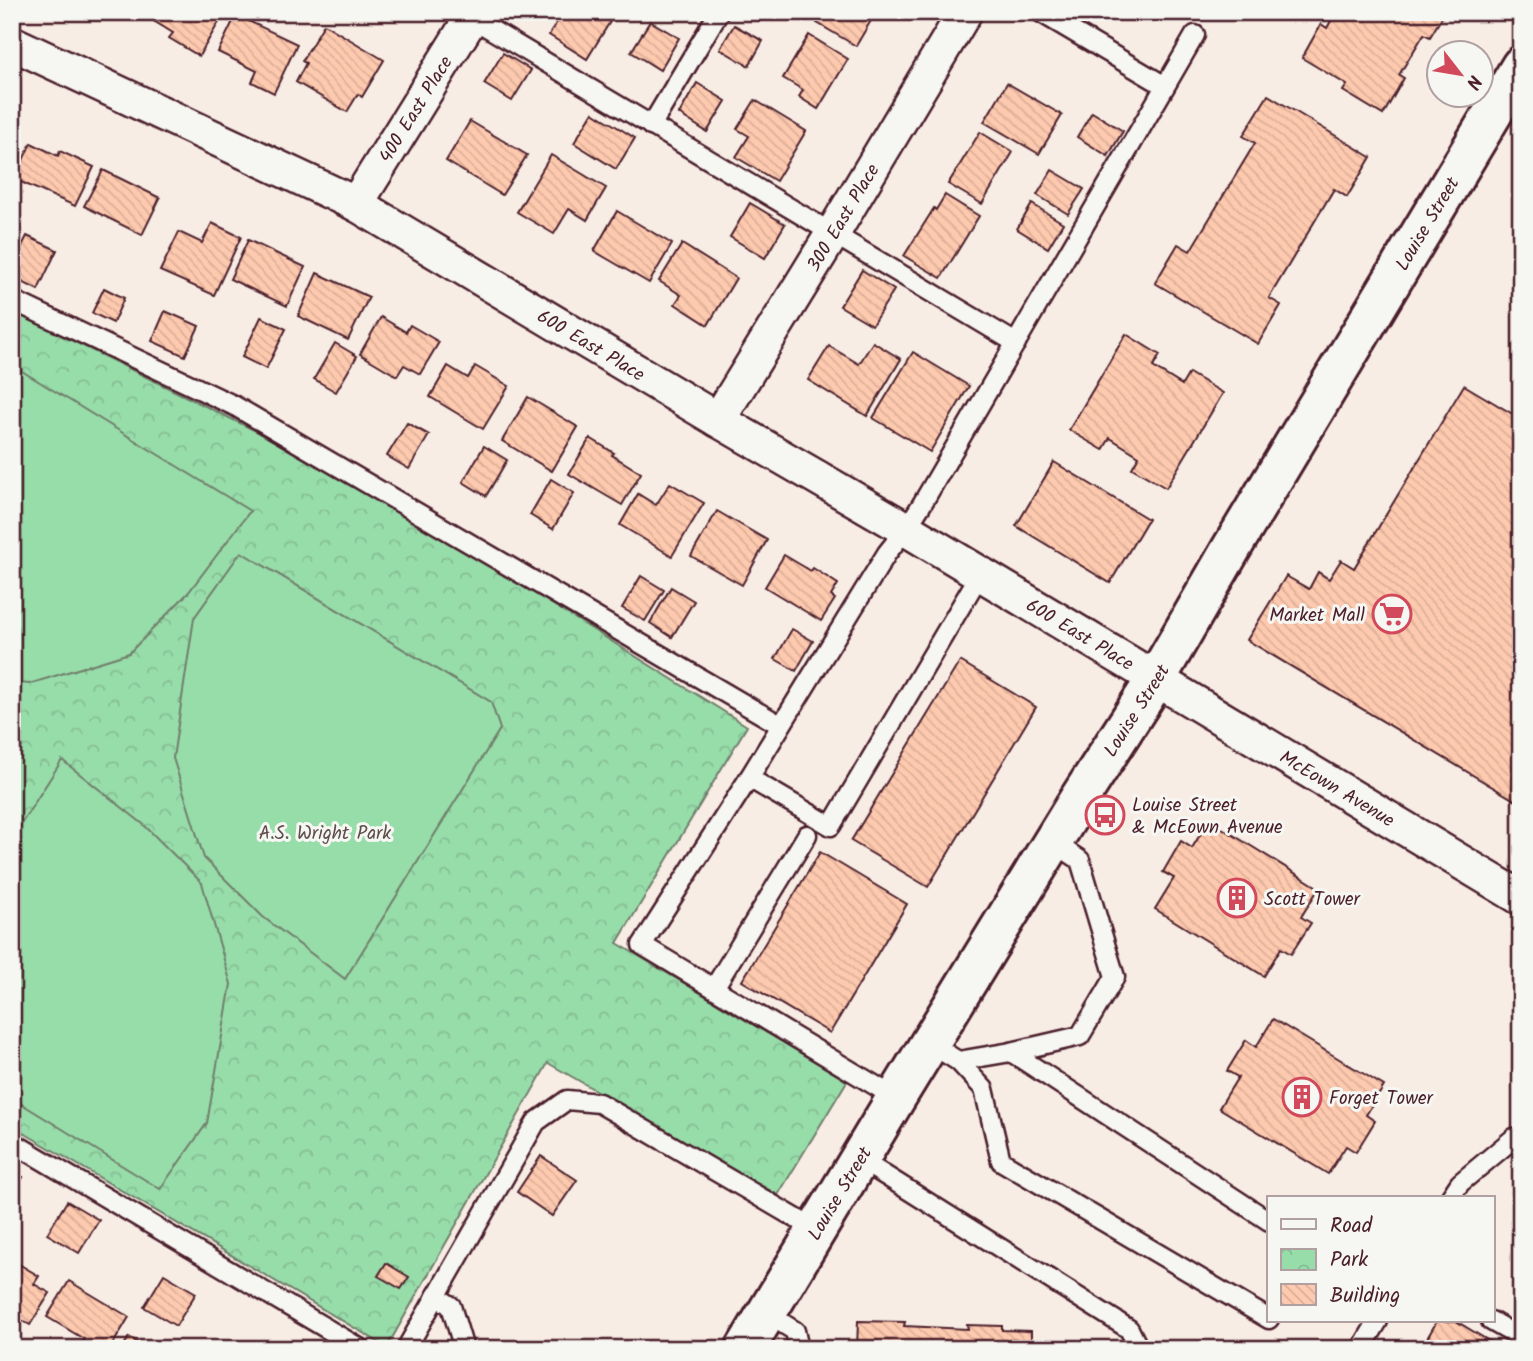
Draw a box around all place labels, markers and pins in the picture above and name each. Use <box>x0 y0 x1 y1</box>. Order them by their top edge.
supermarket icon: Market Mall <box>1371 593 1413 635</box>
place label: Market Mall <box>1269 601 1365 631</box>
place label: Louise Street & McEown Avenue <box>1132 791 1283 843</box>
bus stop icon: Louise Street & McEown Avenue <box>1084 794 1126 836</box>
building icon: Scott Tower <box>1216 877 1258 919</box>
place label: Scott Tower <box>1264 885 1362 915</box>
building icon: Forget Tower <box>1281 1076 1323 1118</box>
place label: Forget Tower <box>1329 1084 1434 1114</box>

